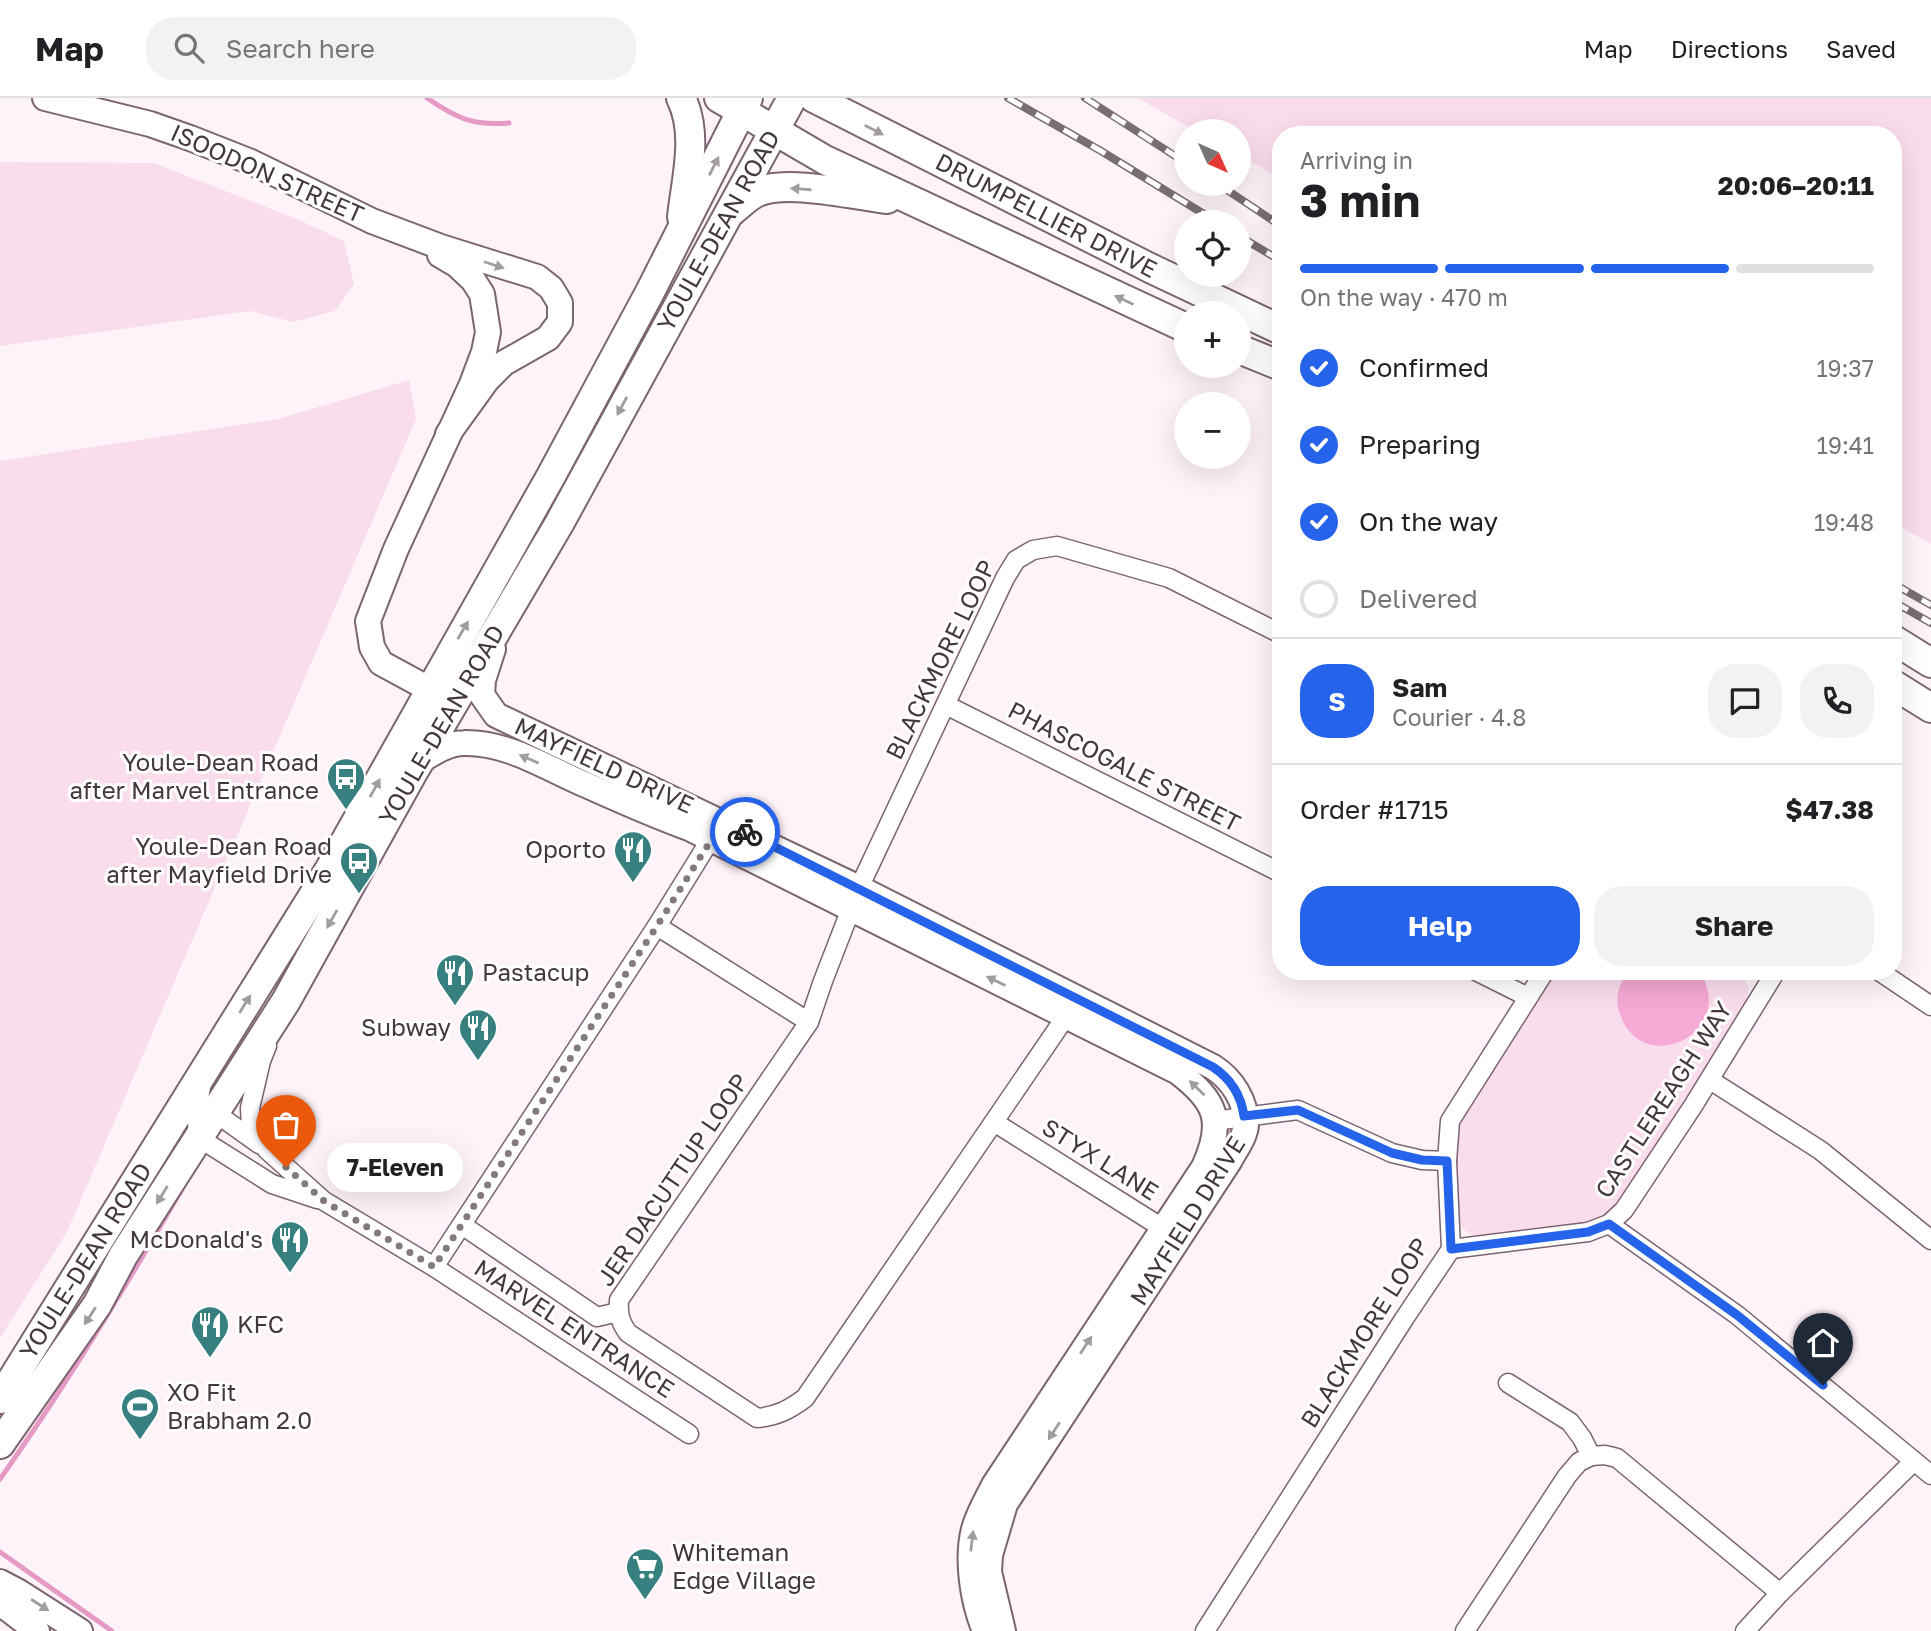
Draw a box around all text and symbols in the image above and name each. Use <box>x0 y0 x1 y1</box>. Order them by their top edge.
search box <box>146 17 636 80</box>
text: Map <box>35 29 104 68</box>
icon: search <box>170 29 208 67</box>
text: Search here <box>226 33 375 64</box>
text: Map <box>1584 34 1633 63</box>
text: Directions <box>1671 34 1788 63</box>
text: Saved <box>1826 34 1896 63</box>
street label: ISOODON STREET <box>167 117 369 228</box>
north arrow <box>1174 119 1251 196</box>
map controls <box>1174 119 1251 469</box>
one-way arrow <box>864 124 884 135</box>
street label: YOULE-DEAN ROAD <box>650 125 785 336</box>
street label: DRUMPELLIER DRIVE <box>931 146 1162 283</box>
text: Arriving in <box>1300 146 1413 174</box>
one-way arrow <box>709 156 720 176</box>
text: 20:06–20:11 <box>1718 170 1874 201</box>
text: 3 min <box>1300 172 1420 227</box>
one-way arrow <box>790 183 812 194</box>
button: locate <box>1174 210 1251 287</box>
one-way arrow <box>483 260 504 271</box>
text: On the way · 470 m <box>1300 283 1508 311</box>
one-way arrow <box>1114 294 1134 306</box>
button: + <box>1174 301 1251 378</box>
icon: check <box>1300 349 1338 387</box>
text: Confirmed <box>1359 352 1489 383</box>
text: 19:37 <box>1816 354 1874 382</box>
button: − <box>1174 392 1251 469</box>
one-way arrow <box>617 397 629 417</box>
icon: check <box>1300 426 1338 464</box>
text: Preparing <box>1359 429 1481 460</box>
text: 19:41 <box>1817 431 1874 459</box>
icon: check <box>1300 503 1338 541</box>
text: On the way <box>1359 506 1498 537</box>
text: 19:48 <box>1814 508 1874 536</box>
street label: BLACKMORE LOOP <box>879 555 1001 764</box>
text: Delivered <box>1359 583 1478 614</box>
street label: YOULE-DEAN ROAD <box>372 619 510 829</box>
one-way arrow <box>457 620 469 640</box>
button: chat <box>1708 664 1782 738</box>
button: phone <box>1800 664 1874 738</box>
text: Sam <box>1392 672 1447 703</box>
text: S <box>1328 686 1346 717</box>
street label: PHASCOGALE STREET <box>1004 694 1246 837</box>
text: Courier · 4.8 <box>1392 703 1526 731</box>
street label: MAYFIELD DRIVE <box>511 711 699 819</box>
place label: Youle-Dean Road after Marvel Entrance <box>70 747 319 804</box>
one-way arrow <box>519 753 540 764</box>
bus stop icon: Youle-Dean Road after Marvel Entrance <box>325 756 367 811</box>
one-way arrow <box>369 778 381 798</box>
text: Order #1715 <box>1300 794 1449 825</box>
text: $47.38 <box>1785 794 1874 825</box>
courier <box>710 797 780 867</box>
icon: bike <box>726 813 764 851</box>
restaurant icon: Oporto <box>612 829 654 884</box>
place label: Youle-Dean Road after Mayfield Drive <box>106 831 332 888</box>
place label: Oporto <box>525 834 606 863</box>
bus stop icon: Youle-Dean Road after Mayfield Drive <box>338 840 380 895</box>
button: Help <box>1300 886 1580 966</box>
button: Share <box>1594 886 1874 966</box>
one-way arrow <box>326 909 338 929</box>
restaurant icon: Pastacup <box>434 952 476 1007</box>
place label: Pastacup <box>482 957 589 986</box>
one-way arrow <box>986 976 1006 987</box>
one-way arrow <box>239 994 252 1014</box>
street label: CASTLEREAGH WAY <box>1588 995 1737 1203</box>
restaurant icon: Subway <box>457 1007 499 1062</box>
place label: Subway <box>361 1012 451 1041</box>
street label: JER DACUTTUP LOOP <box>590 1067 754 1291</box>
one-way arrow <box>1188 1079 1205 1096</box>
pin <box>256 1095 316 1167</box>
icon: bag <box>267 1106 305 1144</box>
street label: STYX LANE <box>1037 1112 1164 1206</box>
street label: MAYFIELD DRIVE <box>1123 1130 1250 1310</box>
callout: 7-Eleven <box>328 1142 464 1192</box>
text: 7-Eleven <box>346 1153 444 1181</box>
street label: YOULE-DEAN ROAD <box>13 1157 157 1364</box>
one-way arrow <box>156 1186 169 1205</box>
restaurant icon: McDonald's <box>269 1219 311 1274</box>
place label: McDonald's <box>130 1224 263 1253</box>
street label: BLACKMORE LOOP <box>1294 1232 1434 1432</box>
street label: MARVEL ENTRANCE <box>469 1252 680 1403</box>
restaurant icon: KFC <box>189 1304 231 1359</box>
one-way arrow <box>84 1306 97 1325</box>
place label: KFC <box>237 1309 284 1338</box>
pin <box>1793 1313 1853 1385</box>
icon: home <box>1804 1324 1842 1362</box>
one-way arrow <box>1079 1336 1092 1355</box>
place label: XO Fit Brabham 2.0 <box>167 1377 312 1434</box>
sports icon: XO Fit Brabham 2.0 <box>119 1386 161 1441</box>
one-way arrow <box>1048 1421 1061 1440</box>
one-way arrow <box>967 1530 978 1552</box>
place label: Whiteman Edge Village <box>672 1537 816 1594</box>
supermarket icon: Whiteman Edge Village <box>624 1546 666 1601</box>
one-way arrow <box>31 1599 50 1612</box>

